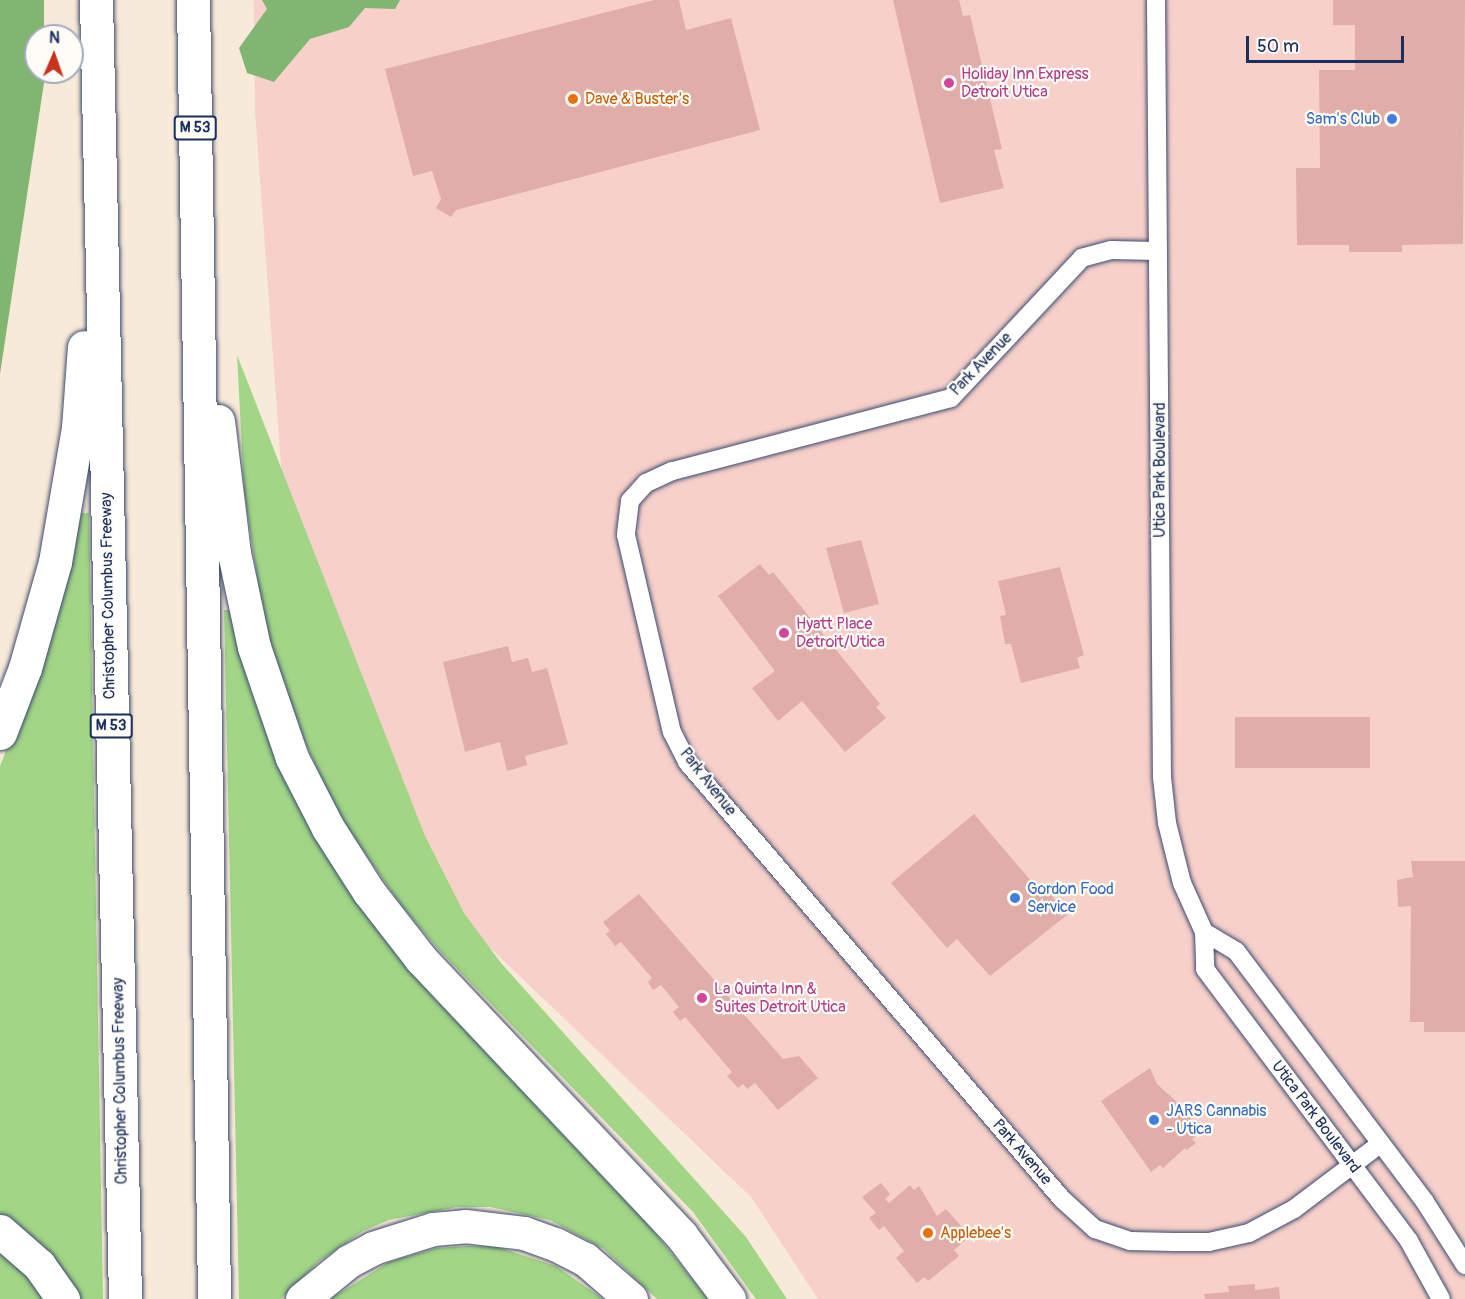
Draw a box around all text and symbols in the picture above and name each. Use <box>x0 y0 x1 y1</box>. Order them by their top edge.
north arrow <box>24 24 84 84</box>
scale bar <box>1249 24 1406 62</box>
text: N <box>49 28 60 48</box>
text: 50 m <box>1257 35 1299 58</box>
place label: Holiday Inn Express Detroit Utica <box>961 64 1089 102</box>
marker: Holiday Inn Express Detroit Utica <box>942 76 956 90</box>
place label: Dave & Buster's <box>585 89 689 109</box>
marker: Dave & Buster's <box>566 92 580 106</box>
place label: Sam's Club <box>1306 109 1380 129</box>
marker: Sam's Club <box>1385 112 1399 126</box>
road number: M 53 <box>172 116 218 140</box>
street label: Park Avenue <box>946 328 1016 400</box>
street label: Utica Park Boulevard <box>1150 402 1170 538</box>
street label: Christopher Columbus Freeway <box>97 492 119 700</box>
place label: Hyatt Place Detroit/Utica <box>796 614 885 652</box>
marker: Hyatt Place Detroit/Utica <box>777 626 791 640</box>
road number: M 53 <box>88 714 134 738</box>
street label: Park Avenue <box>676 744 740 820</box>
place label: Gordon Food Service <box>1027 879 1114 917</box>
marker: Gordon Food Service <box>1008 891 1022 905</box>
street label: Christopher Columbus Freeway <box>109 977 131 1185</box>
place label: La Quinta Inn & Suites Detroit Utica <box>714 979 846 1017</box>
marker: La Quinta Inn & Suites Detroit Utica <box>695 991 709 1005</box>
street label: Utica Park Boulevard <box>1268 1057 1364 1177</box>
place label: JARS Cannabis - Utica <box>1166 1101 1266 1139</box>
marker: JARS Cannabis - Utica <box>1147 1113 1161 1127</box>
street label: Park Avenue <box>988 1115 1056 1189</box>
place label: Applebee's <box>940 1223 1011 1243</box>
marker: Applebee's <box>921 1226 935 1240</box>

